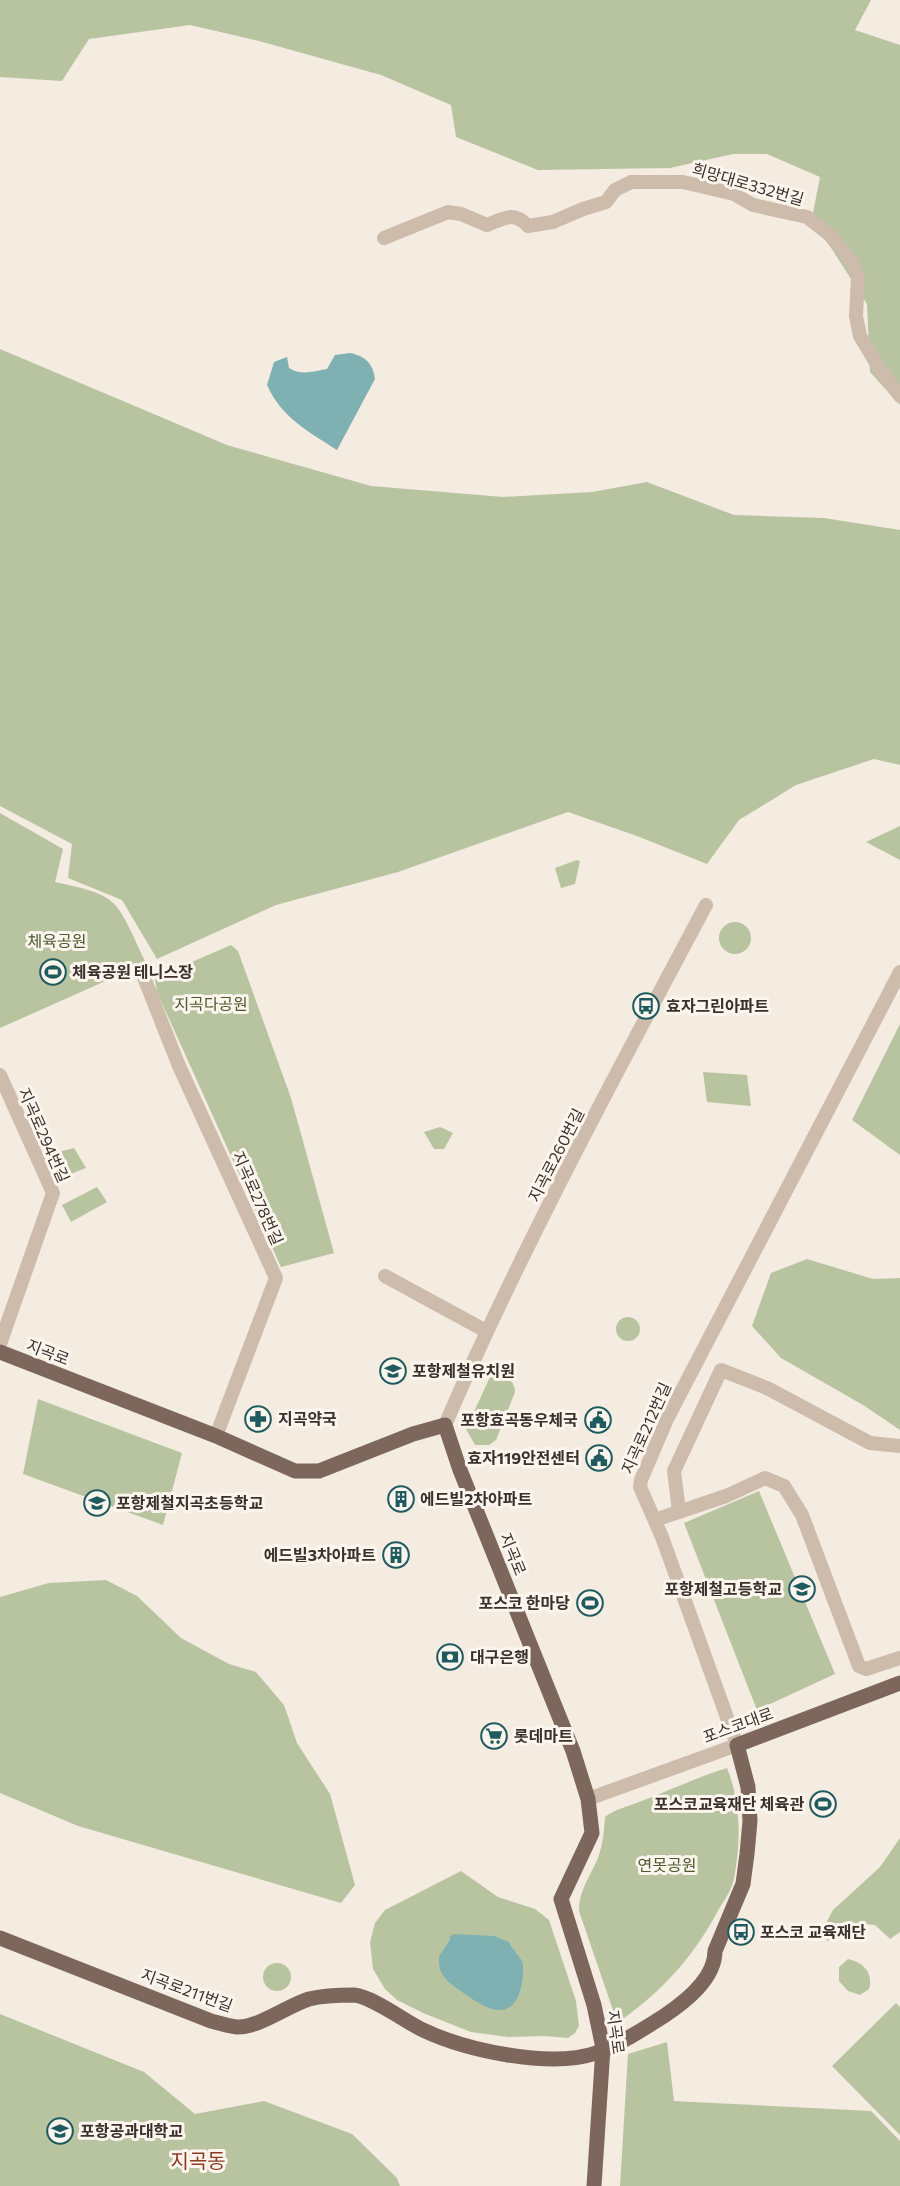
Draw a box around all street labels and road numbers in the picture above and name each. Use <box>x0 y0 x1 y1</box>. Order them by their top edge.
street label: 희망대로332번길 <box>690 158 806 209</box>
street label: 지곡로294번길 <box>15 1084 74 1185</box>
street label: 지곡로260번길 <box>524 1105 587 1205</box>
street label: 지곡로278번길 <box>229 1148 288 1248</box>
street label: 지곡로 <box>24 1335 72 1368</box>
street label: 지곡로212번길 <box>617 1379 674 1477</box>
street label: 지곡로 <box>496 1530 531 1578</box>
street label: 포스코대로 <box>700 1703 776 1746</box>
street label: 지곡로211번길 <box>139 1964 236 2015</box>
street label: 지곡로 <box>604 2009 629 2055</box>

